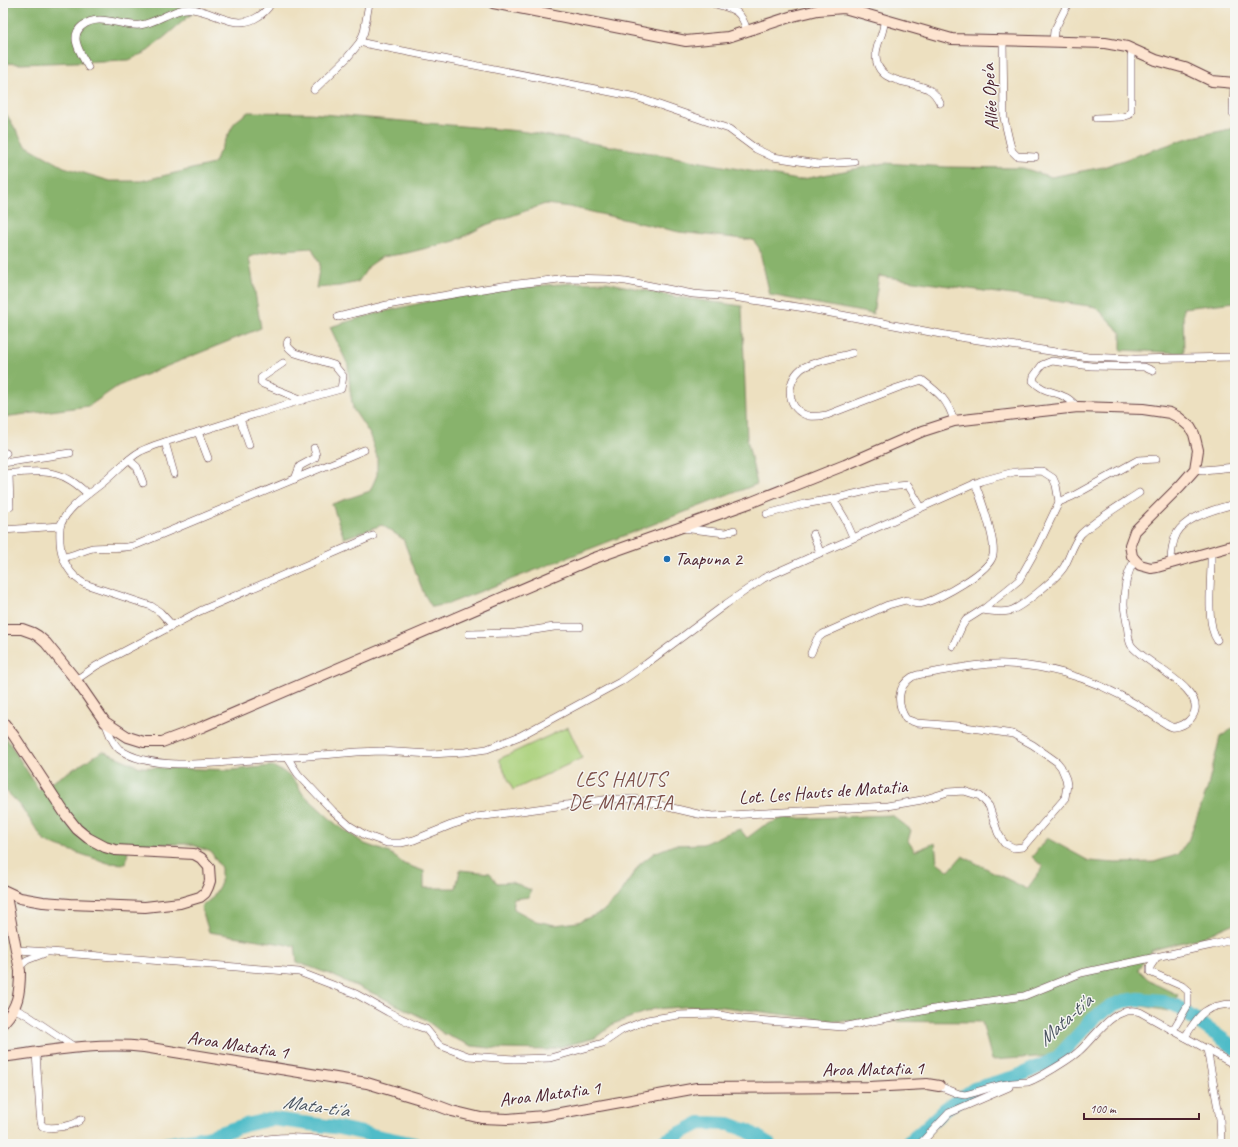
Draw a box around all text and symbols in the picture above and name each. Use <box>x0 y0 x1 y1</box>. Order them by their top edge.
street label: Allée Ope'a <box>976 61 1004 131</box>
place label: Taapuna 2 <box>675 547 744 571</box>
marker: Taapuna 2 <box>662 554 672 564</box>
district label: LES HAUTS DE MATATIA <box>568 767 674 815</box>
street label: Lot. Les Hauts de Matatia <box>738 774 909 810</box>
water label: Mata-ti'a <box>1032 987 1100 1051</box>
street label: Aroa Matatia 1 <box>186 1025 292 1065</box>
street label: Aroa Matatia 1 <box>822 1056 926 1082</box>
street label: Aroa Matatia 1 <box>498 1076 603 1112</box>
water label: Mata-ti'a <box>282 1089 353 1123</box>
scale bar <box>1084 1095 1199 1121</box>
text: 100 m <box>1090 1101 1117 1117</box>

